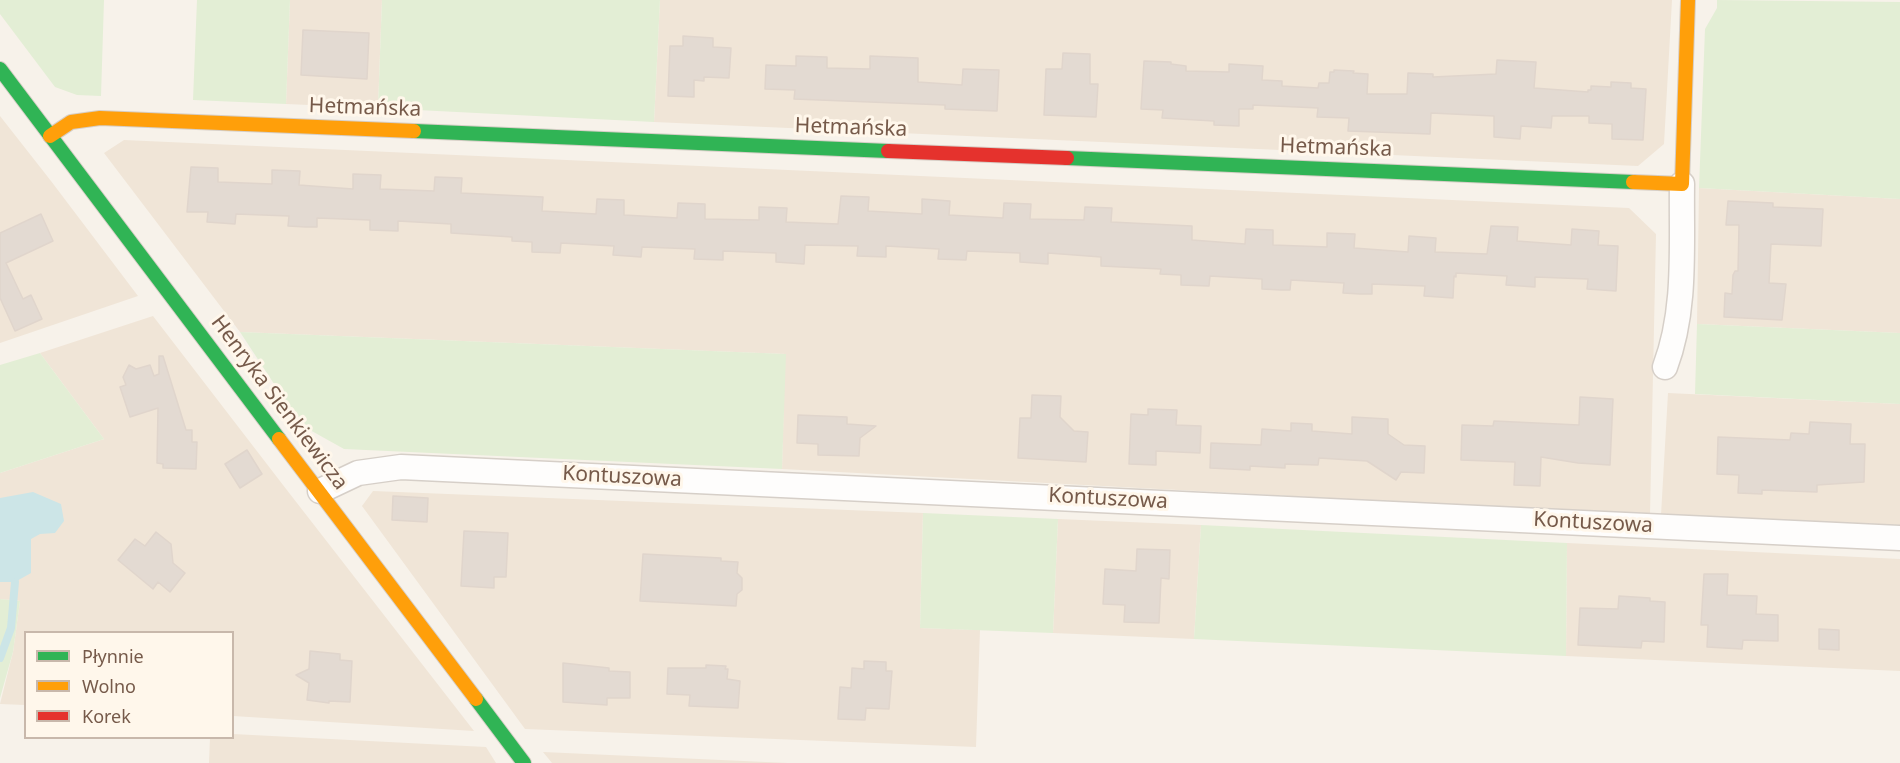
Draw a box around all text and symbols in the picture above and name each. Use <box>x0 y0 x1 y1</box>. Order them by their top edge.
street label: Hetmańska <box>308 93 422 123</box>
street label: Hetmańska <box>794 113 908 143</box>
street label: Hetmańska <box>1279 133 1393 163</box>
street label: Henryka Sienkiewicza <box>205 311 353 495</box>
street label: Kontuszowa <box>562 461 682 493</box>
street label: Kontuszowa <box>1048 483 1168 515</box>
street label: Kontuszowa <box>1533 507 1653 539</box>
legend <box>24 631 234 739</box>
text: Płynnie <box>82 644 144 668</box>
text: Wolno <box>82 674 136 698</box>
text: Korek <box>82 704 131 728</box>

